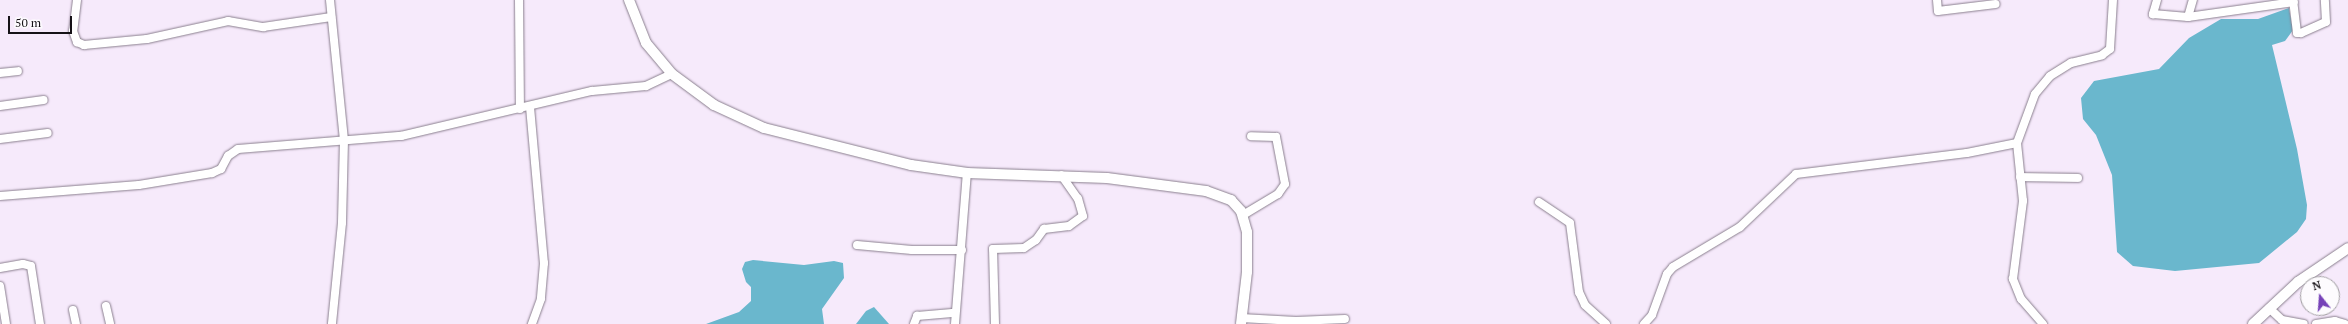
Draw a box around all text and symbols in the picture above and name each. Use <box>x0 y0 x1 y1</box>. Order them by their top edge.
scale bar <box>10 8 74 34</box>
text: 50 m <box>15 15 41 30</box>
north arrow <box>2300 276 2340 316</box>
text: N <box>2311 278 2323 293</box>

